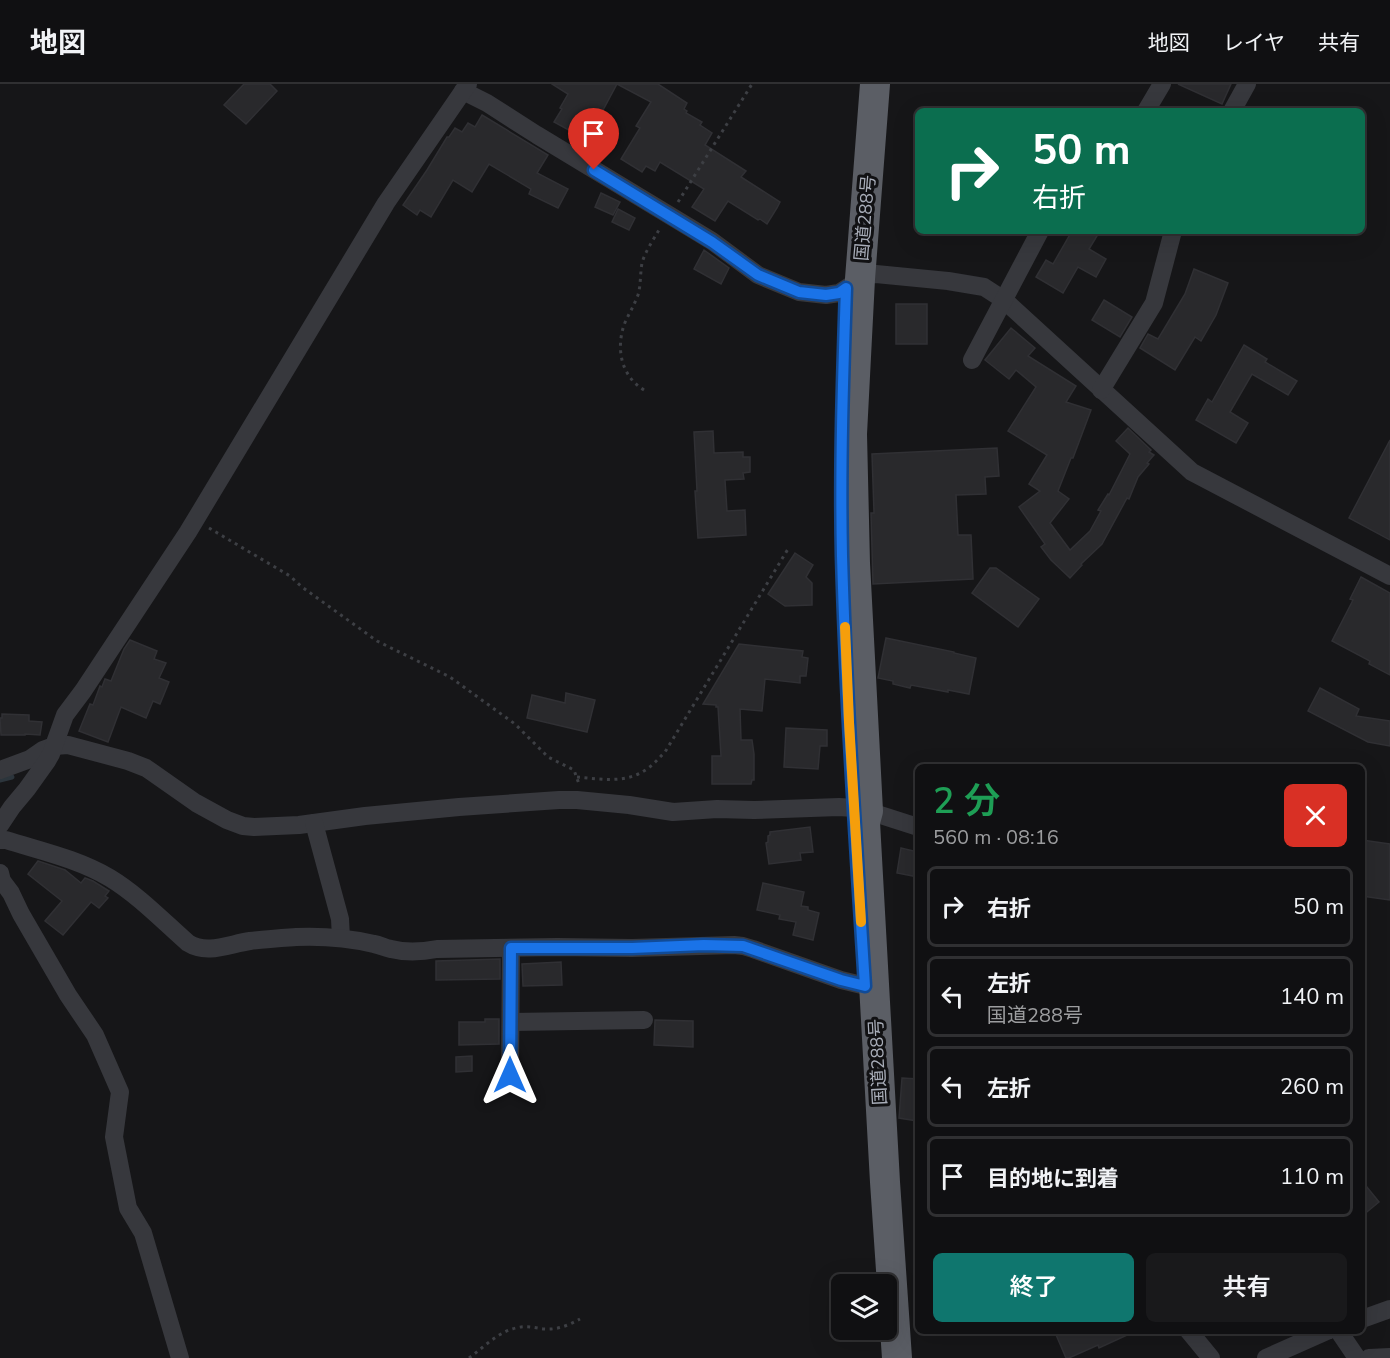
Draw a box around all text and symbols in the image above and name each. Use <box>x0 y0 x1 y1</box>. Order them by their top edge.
text: 地図 <box>30 24 86 62</box>
text: 地図 <box>1148 29 1190 57</box>
text: レイヤ <box>1223 29 1285 57</box>
text: 共有 <box>1318 29 1360 57</box>
pin <box>568 108 619 170</box>
icon: arrive <box>577 117 610 150</box>
text: 50 m <box>1032 122 1131 179</box>
icon: right <box>933 132 1011 210</box>
street label: 国道288号 <box>849 174 881 262</box>
text: 右折 <box>1032 180 1086 217</box>
text: 2 分 <box>933 777 1000 826</box>
button: close <box>1284 784 1347 847</box>
text: 560 m · 08:16 <box>933 824 1059 851</box>
icon: right <box>936 890 969 923</box>
text: 50 m <box>1293 892 1344 922</box>
text: 右折 <box>987 894 1031 924</box>
text: 左折 <box>987 969 1031 999</box>
icon: left <box>936 980 969 1013</box>
text: 140 m <box>1280 982 1344 1012</box>
text: 国道288号 <box>987 1002 1083 1029</box>
street label: 国道288号 <box>864 1018 892 1106</box>
position arrow <box>478 1043 542 1107</box>
icon: left <box>936 1070 969 1103</box>
text: 260 m <box>1280 1072 1344 1102</box>
text: 左折 <box>987 1074 1031 1104</box>
icon: arrive <box>936 1160 969 1193</box>
text: 110 m <box>1280 1162 1344 1192</box>
text: 目的地に到着 <box>987 1164 1119 1194</box>
button: 終了 <box>933 1253 1134 1322</box>
button: 共有 <box>1146 1253 1347 1322</box>
map controls <box>831 1274 897 1340</box>
button: layers <box>831 1274 897 1340</box>

